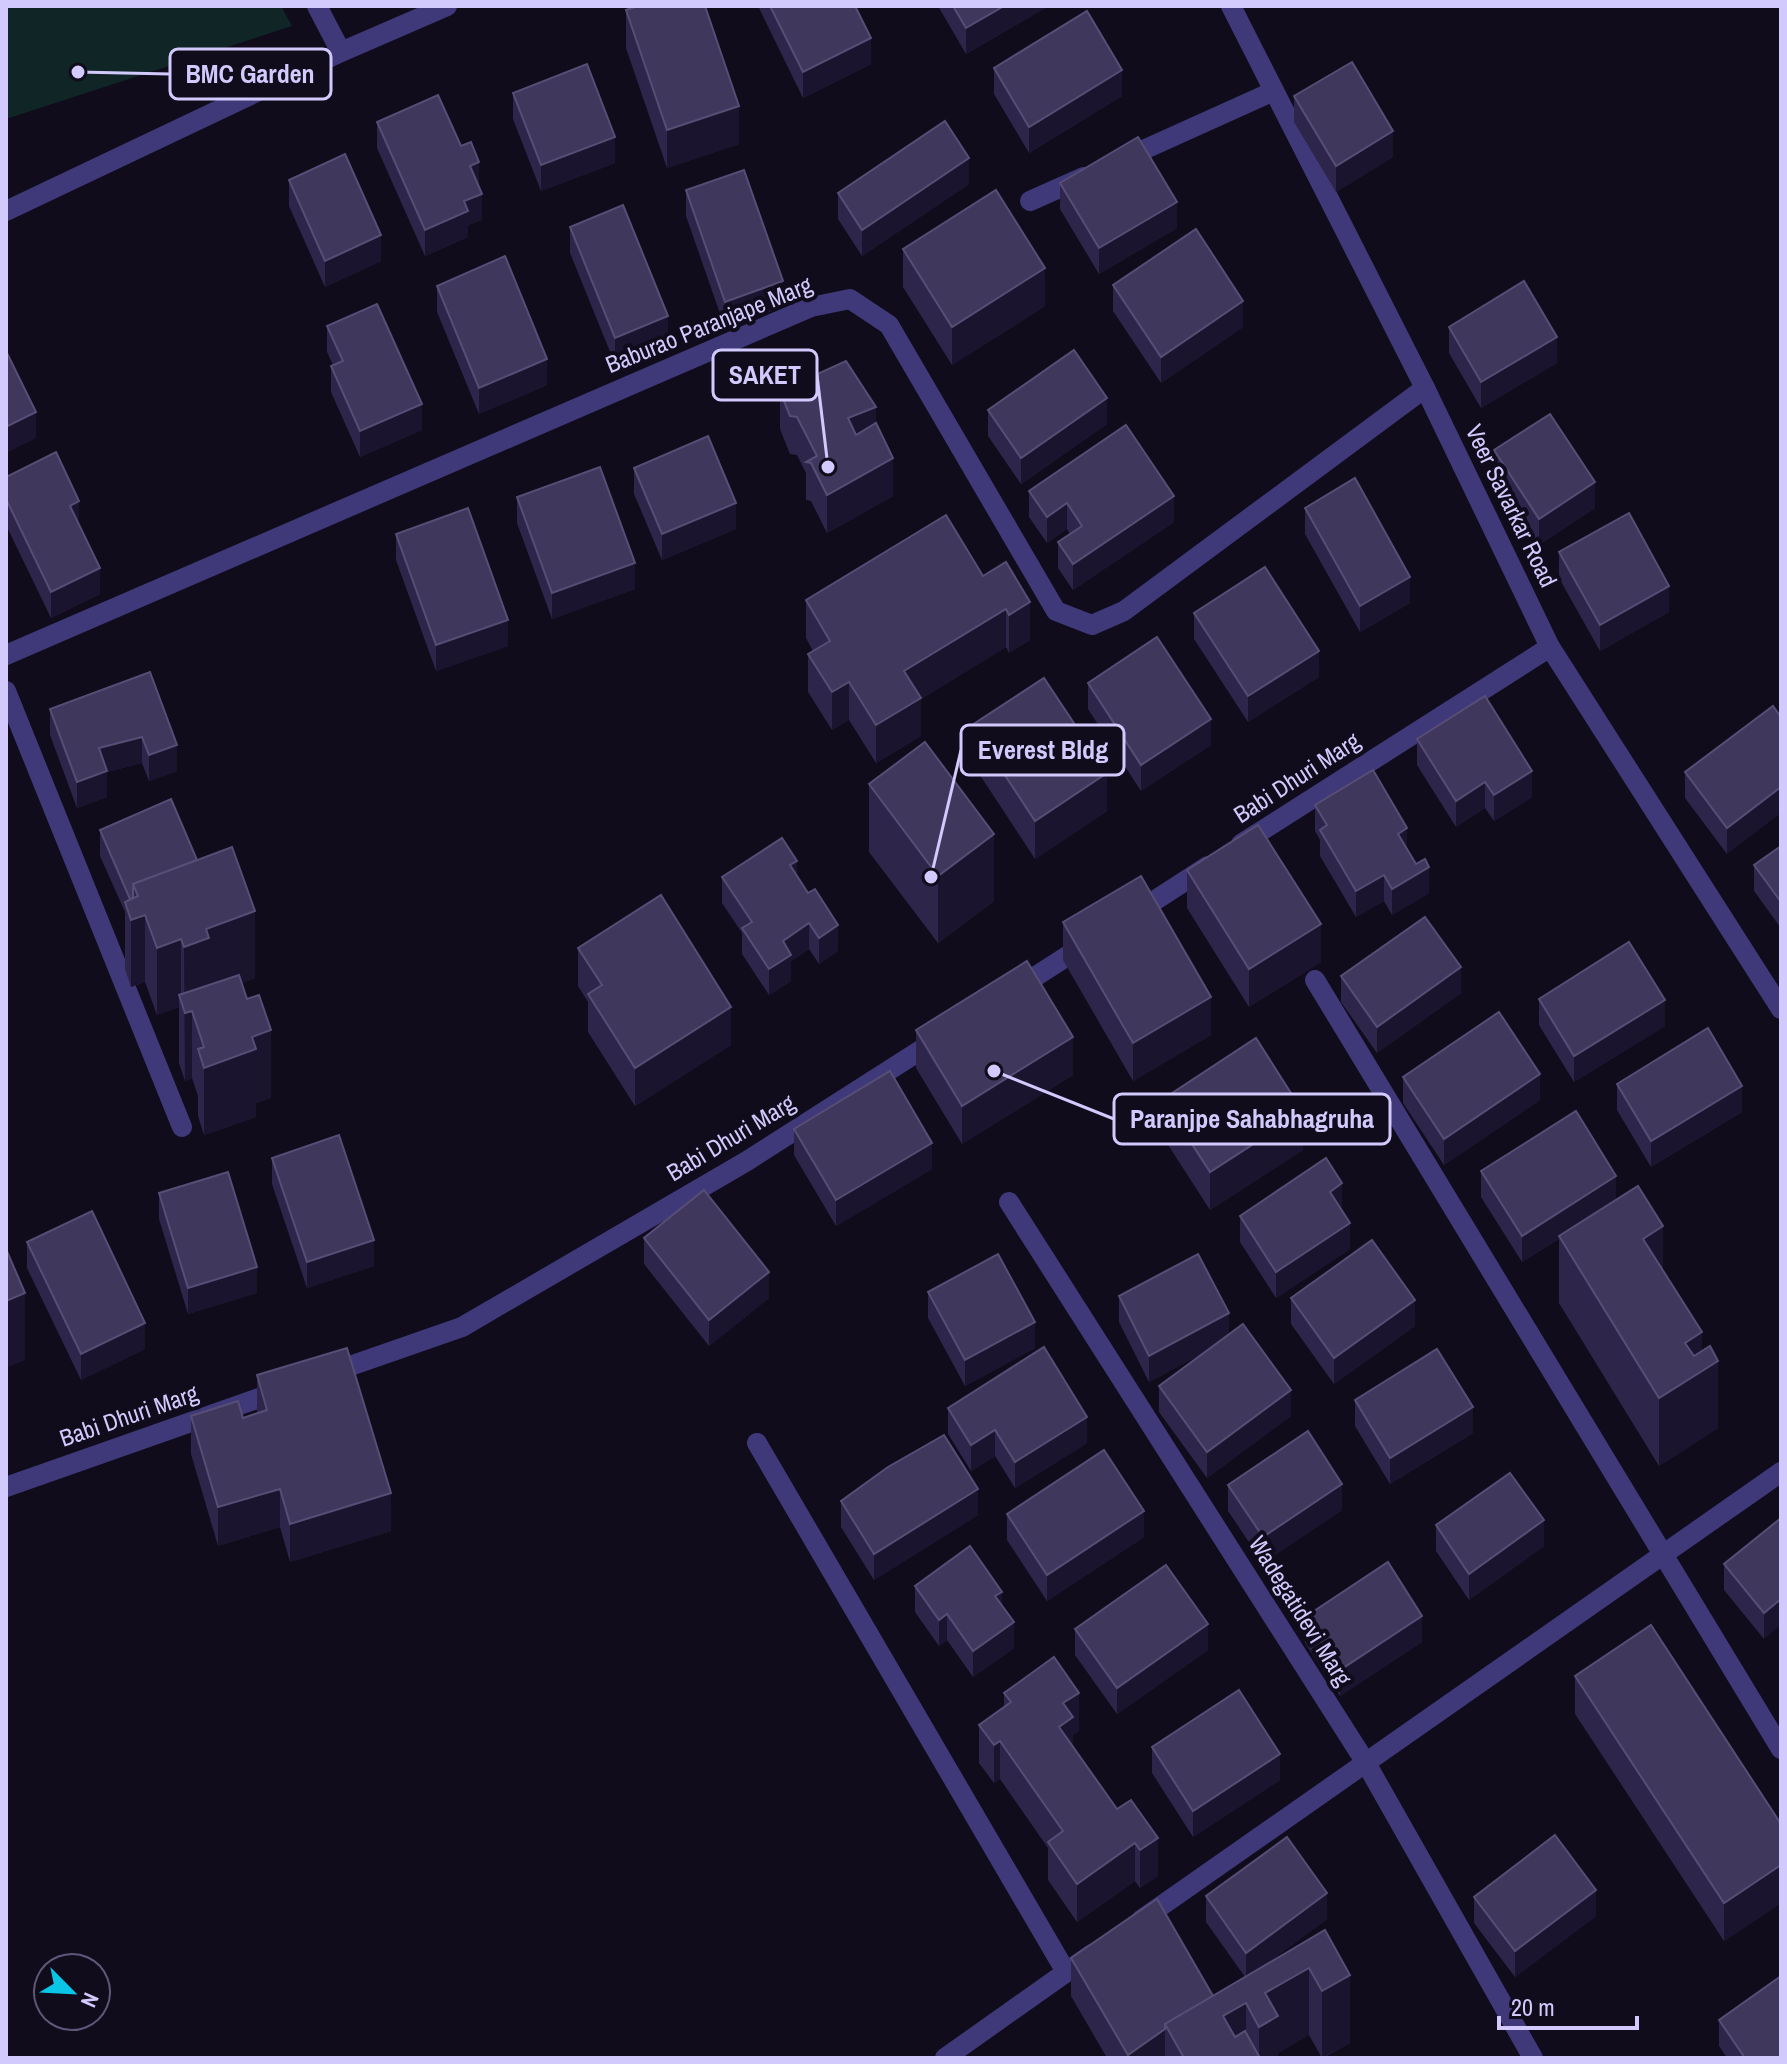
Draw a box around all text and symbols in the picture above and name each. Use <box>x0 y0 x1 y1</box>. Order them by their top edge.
callout: BMC Garden <box>170 49 331 99</box>
text: BMC Garden <box>185 56 315 91</box>
street label: Baburao Paranjape Marg <box>601 268 817 380</box>
callout: SAKET <box>713 350 817 400</box>
text: SAKET <box>729 357 801 392</box>
street label: Veer Savarkar Road <box>1459 419 1565 592</box>
street label: Babi Dhuri Marg <box>1227 724 1366 830</box>
callout: Everest Bldg <box>961 725 1124 775</box>
text: Everest Bldg <box>978 732 1108 767</box>
street label: Babi Dhuri Marg <box>660 1086 801 1188</box>
callout: Paranjpe Sahabhagruha <box>1114 1094 1390 1144</box>
text: Paranjpe Sahabhagruha <box>1130 1101 1374 1136</box>
street label: Babi Dhuri Marg <box>55 1376 202 1454</box>
street label: Wadegatidevi Marg <box>1242 1529 1360 1692</box>
north arrow <box>32 1952 112 2032</box>
scale bar <box>1499 1980 1637 2030</box>
text: N <box>74 1988 107 2012</box>
text: 20 m <box>1511 1991 1555 2023</box>

